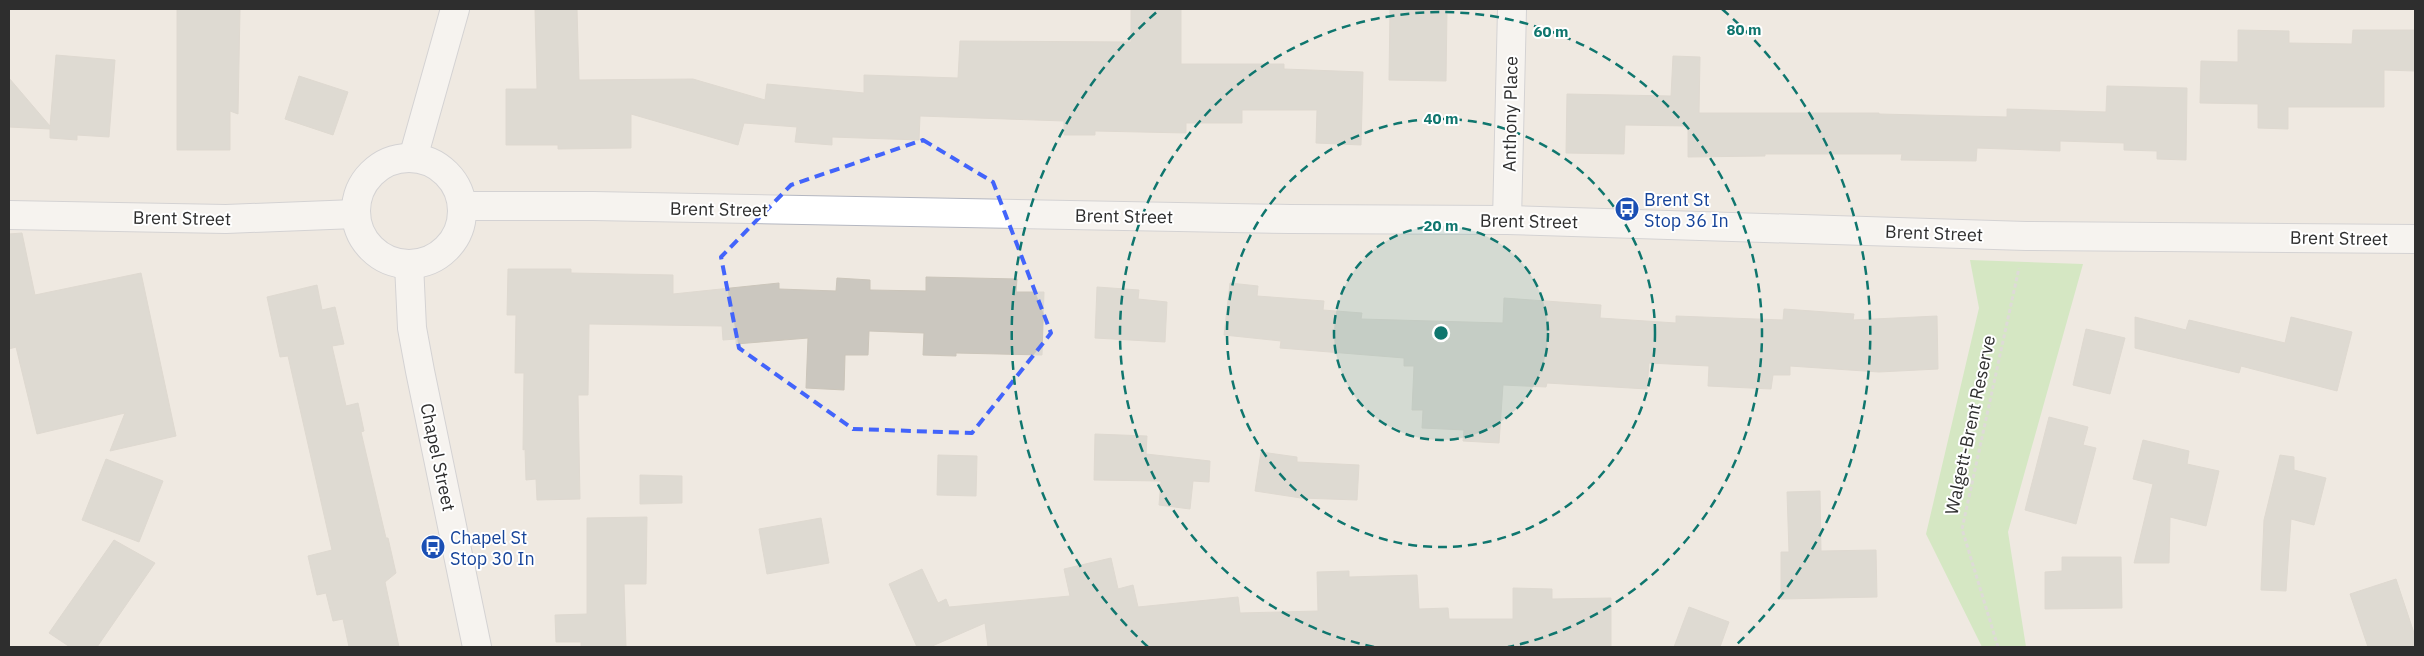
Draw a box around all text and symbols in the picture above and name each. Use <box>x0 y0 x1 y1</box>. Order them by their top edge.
text: 80 m <box>1727 20 1761 39</box>
text: 60 m <box>1534 22 1568 41</box>
street label: Anthony Place <box>1497 56 1523 172</box>
text: 40 m <box>1424 109 1458 128</box>
place label: Brent St Stop 36 In <box>1644 188 1729 232</box>
bus stop icon: Brent St Stop 36 In <box>1614 196 1640 222</box>
street label: Brent Street <box>670 197 768 221</box>
street label: Brent Street <box>1075 204 1173 228</box>
street label: Brent Street <box>133 206 231 230</box>
street label: Brent Street <box>1480 209 1578 233</box>
text: 20 m <box>1424 216 1458 235</box>
street label: Brent Street <box>1884 220 1984 246</box>
street label: Brent Street <box>2290 226 2388 250</box>
centre of rings <box>1432 324 1450 342</box>
street label: Walgett-Brent Reserve <box>1940 333 2000 517</box>
street label: Chapel Street <box>415 401 461 513</box>
place label: Chapel St Stop 30 In <box>450 526 535 570</box>
bus stop icon: Chapel St Stop 30 In <box>420 534 446 560</box>

